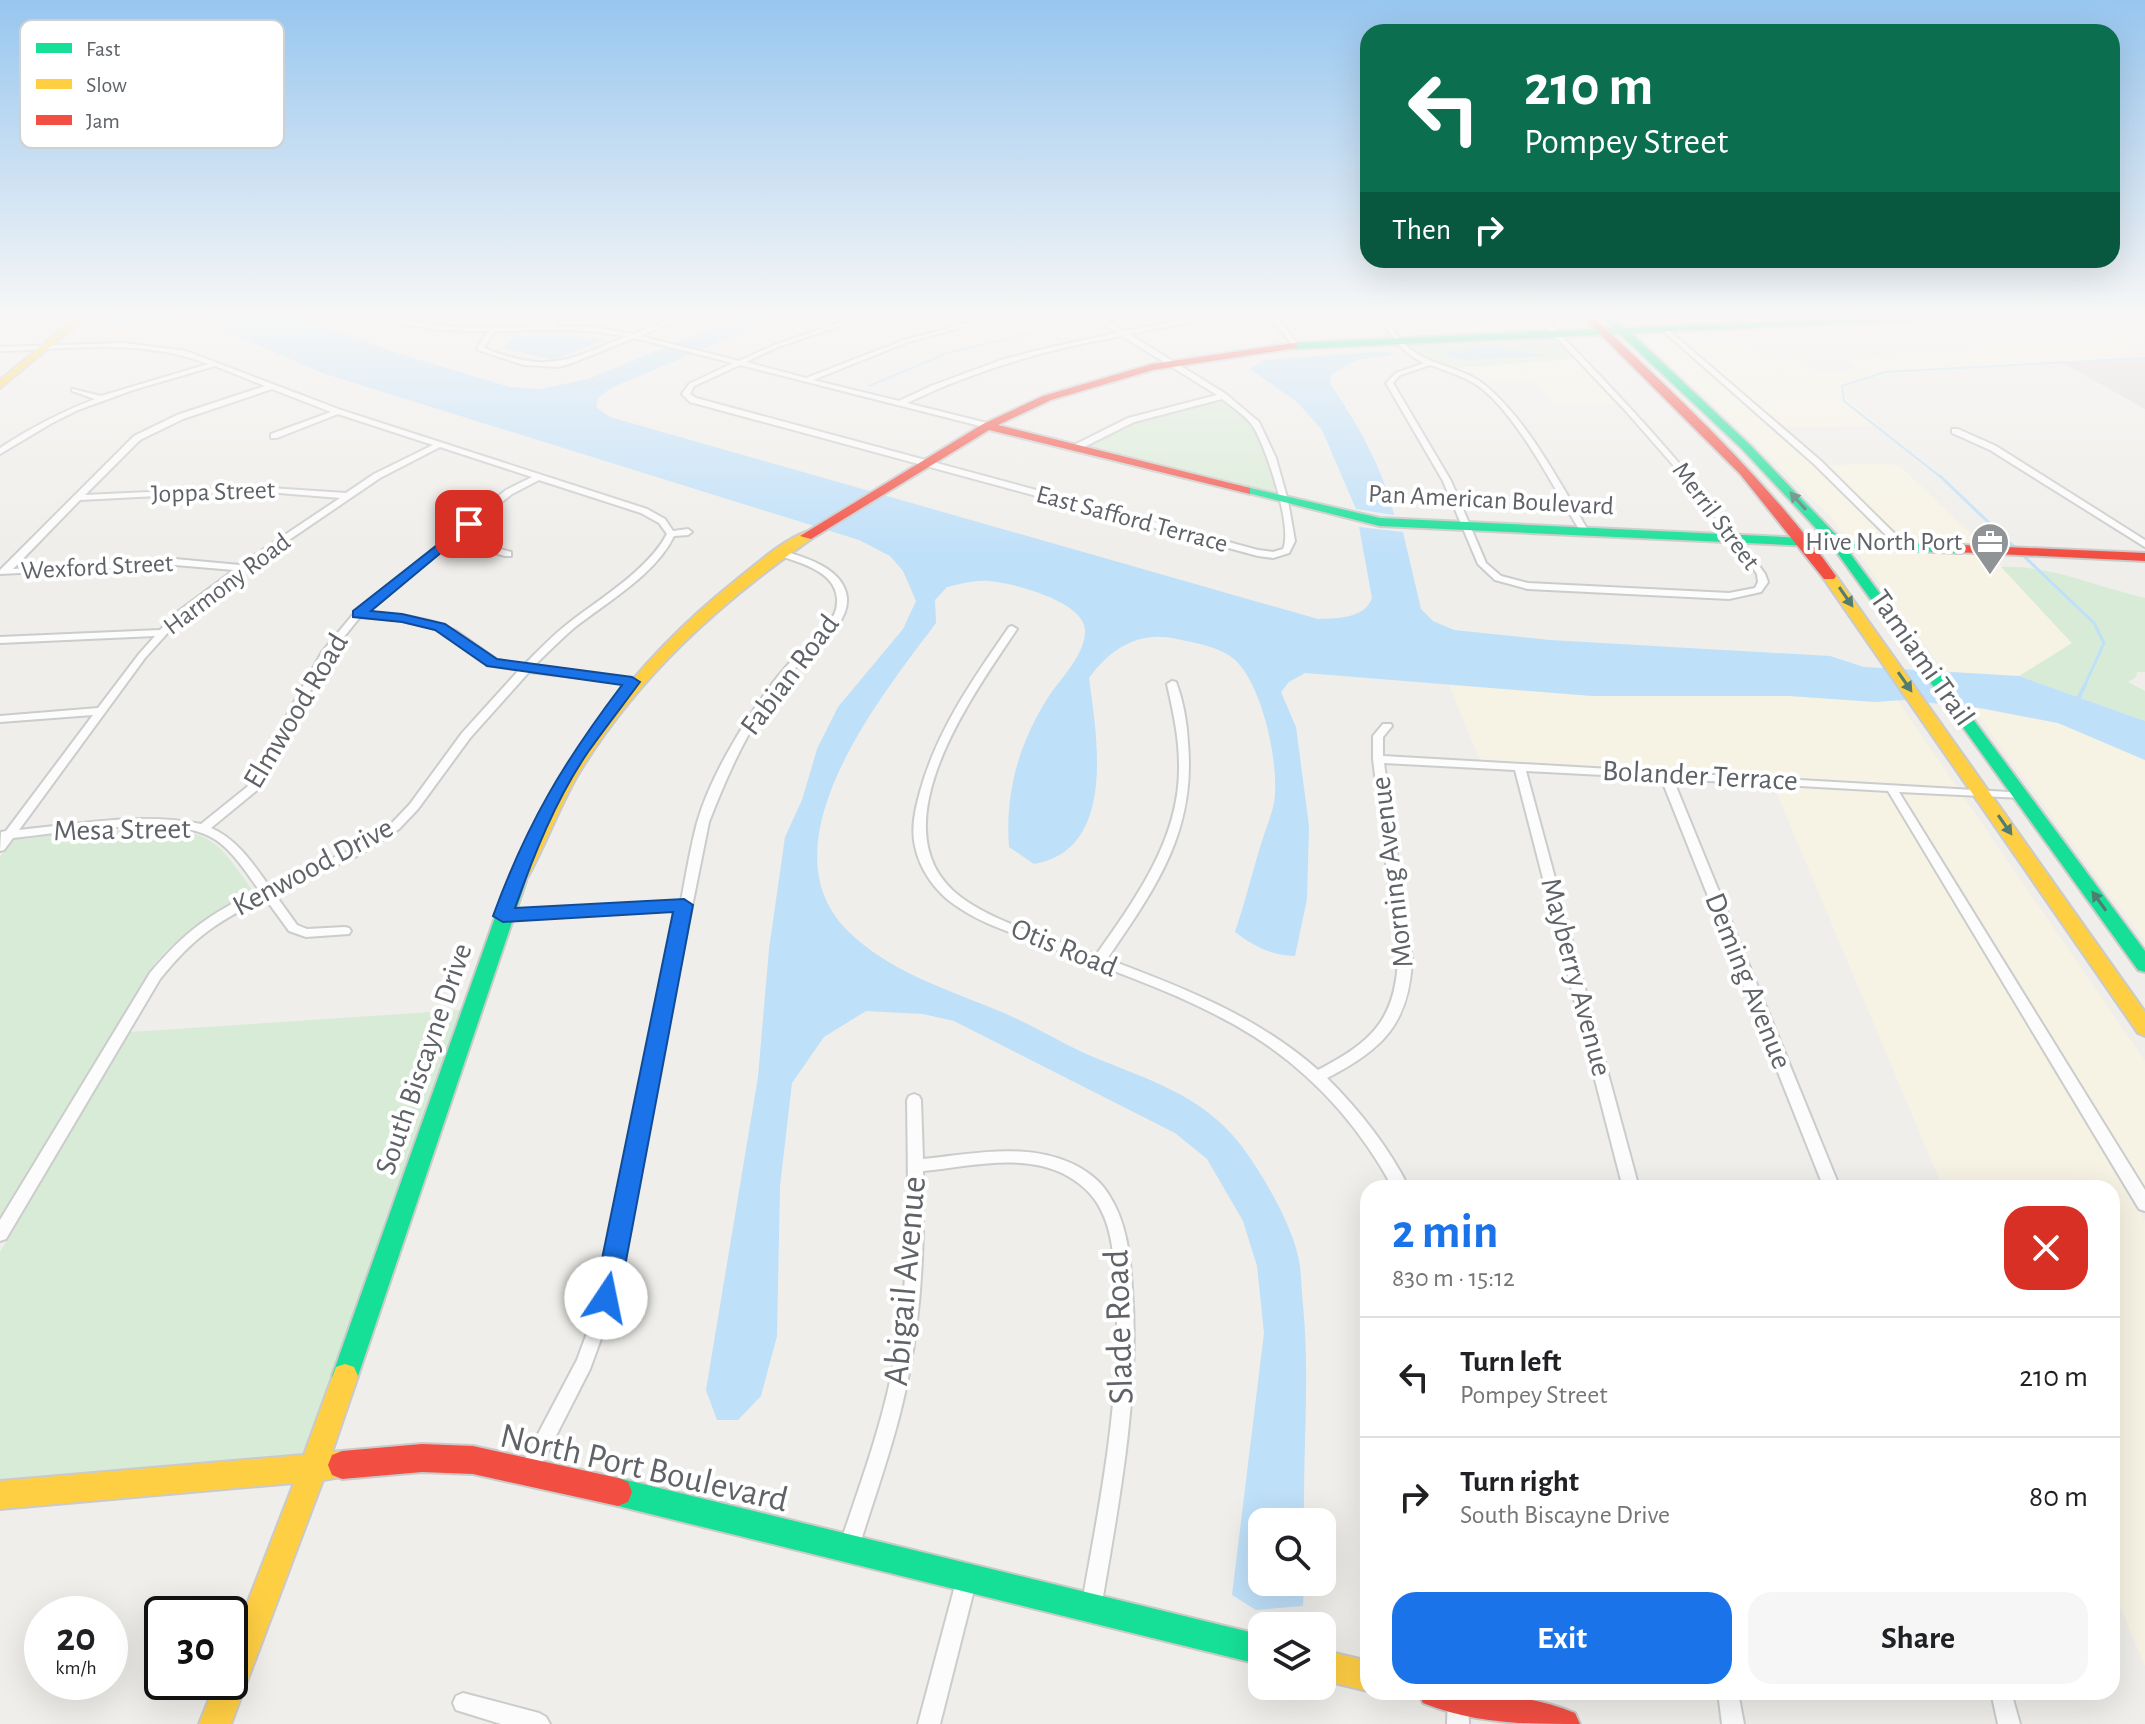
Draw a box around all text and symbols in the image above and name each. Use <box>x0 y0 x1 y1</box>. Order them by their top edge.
legend <box>20 20 284 148</box>
text: Fast <box>86 38 120 60</box>
icon: left <box>1392 56 1496 160</box>
text: 210 m <box>1524 59 1653 115</box>
text: Slow <box>86 74 127 96</box>
text: Jam <box>86 110 120 132</box>
text: Pompey Street <box>1524 124 1728 160</box>
icon: right <box>1467 208 1511 252</box>
text: Then <box>1392 215 1451 245</box>
street label: Merril Street <box>1667 457 1765 575</box>
street label: Joppa Street <box>150 477 276 507</box>
street label: East Safford Terrace <box>1033 481 1231 557</box>
street label: Pan American Boulevard <box>1367 481 1615 519</box>
pin <box>435 490 503 558</box>
one-way arrow <box>1789 491 1807 510</box>
icon: arrive <box>447 502 491 546</box>
office icon: Hive North Port <box>1969 521 2011 576</box>
street label: Harmony Road <box>159 528 295 640</box>
place label: Hive North Port <box>1805 529 1962 555</box>
street label: Wexford Street <box>20 550 174 584</box>
street label: Tamiami Trail <box>1864 585 1980 731</box>
one-way arrow <box>1838 586 1854 608</box>
street label: Fabian Road <box>735 609 845 741</box>
street label: Elmwood Road <box>238 628 354 794</box>
one-way arrow <box>1897 671 1912 692</box>
street label: Bolander Terrace <box>1601 756 1799 796</box>
street label: Morning Avenue <box>1365 775 1419 969</box>
street label: Kenwood Drive <box>228 812 398 922</box>
street label: Mesa Street <box>53 814 191 846</box>
one-way arrow <box>1997 815 2012 836</box>
street label: Mayberry Avenue <box>1535 875 1617 1079</box>
street label: Deming Avenue <box>1699 889 1797 1073</box>
one-way arrow <box>2092 891 2107 912</box>
street label: Otis Road <box>1007 913 1121 983</box>
street label: South Biscayne Drive <box>370 940 478 1178</box>
street label: Abigail Avenue <box>878 1175 932 1387</box>
button: close <box>2004 1206 2088 1290</box>
text: 2 min <box>1392 1209 1499 1257</box>
street label: Slade Road <box>1098 1249 1140 1405</box>
position arrow <box>564 1256 648 1340</box>
text: 830 m · 15:12 <box>1392 1265 1515 1291</box>
text: Turn left <box>1460 1347 1561 1377</box>
icon: left <box>1392 1355 1436 1399</box>
text: 210 m <box>2019 1362 2088 1392</box>
text: Pompey Street <box>1460 1382 1608 1408</box>
street label: North Port Boulevard <box>497 1417 791 1519</box>
text: Turn right <box>1460 1467 1579 1497</box>
icon: right <box>1392 1475 1436 1519</box>
text: 80 m <box>2029 1482 2088 1512</box>
text: South Biscayne Drive <box>1460 1502 1670 1528</box>
map controls <box>1248 1508 1336 1700</box>
button: search <box>1248 1508 1336 1596</box>
button: Exit <box>1392 1592 1732 1684</box>
button: Share <box>1748 1592 2088 1684</box>
speed limit sign: 30 <box>144 1596 248 1700</box>
button: layers <box>1248 1612 1336 1700</box>
text: 20 <box>56 1618 96 1658</box>
text: km/h <box>55 1658 97 1678</box>

